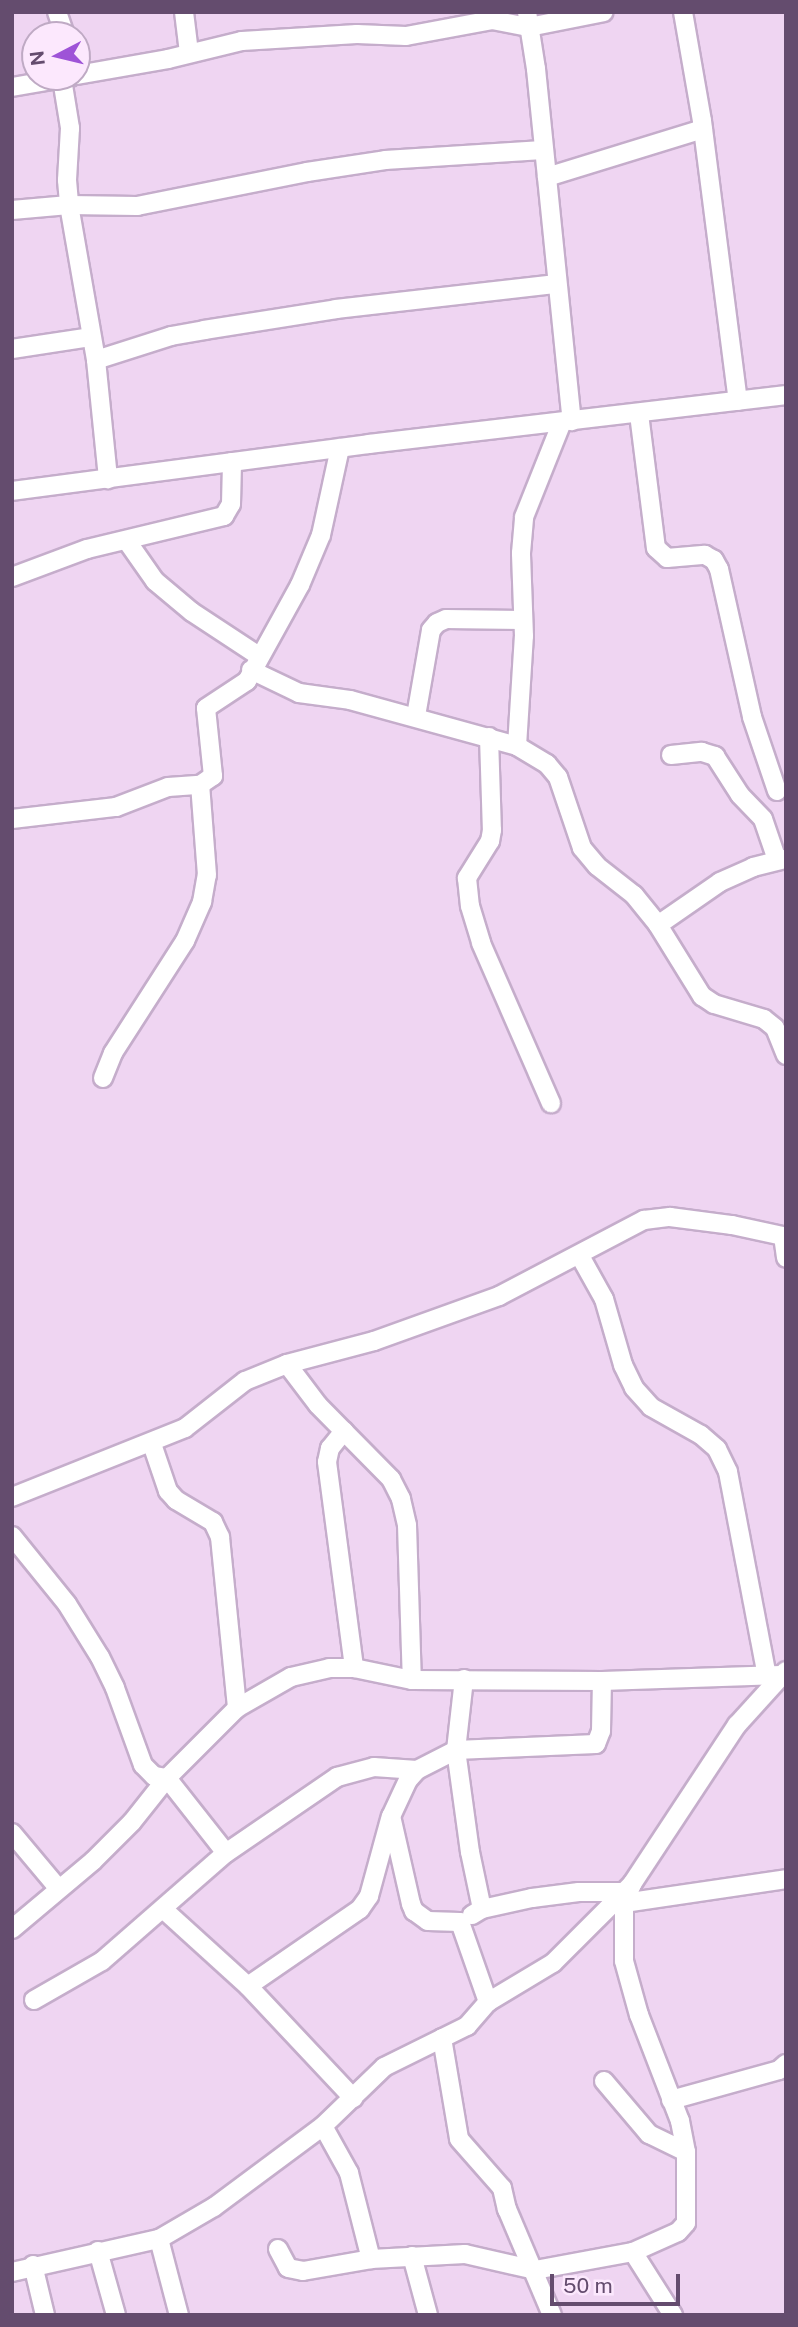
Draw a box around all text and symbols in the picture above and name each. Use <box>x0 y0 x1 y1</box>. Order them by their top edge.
north arrow <box>21 21 91 91</box>
text: N <box>25 50 49 67</box>
scale bar <box>553 2260 682 2304</box>
text: 50 m <box>563 2273 613 2298</box>

